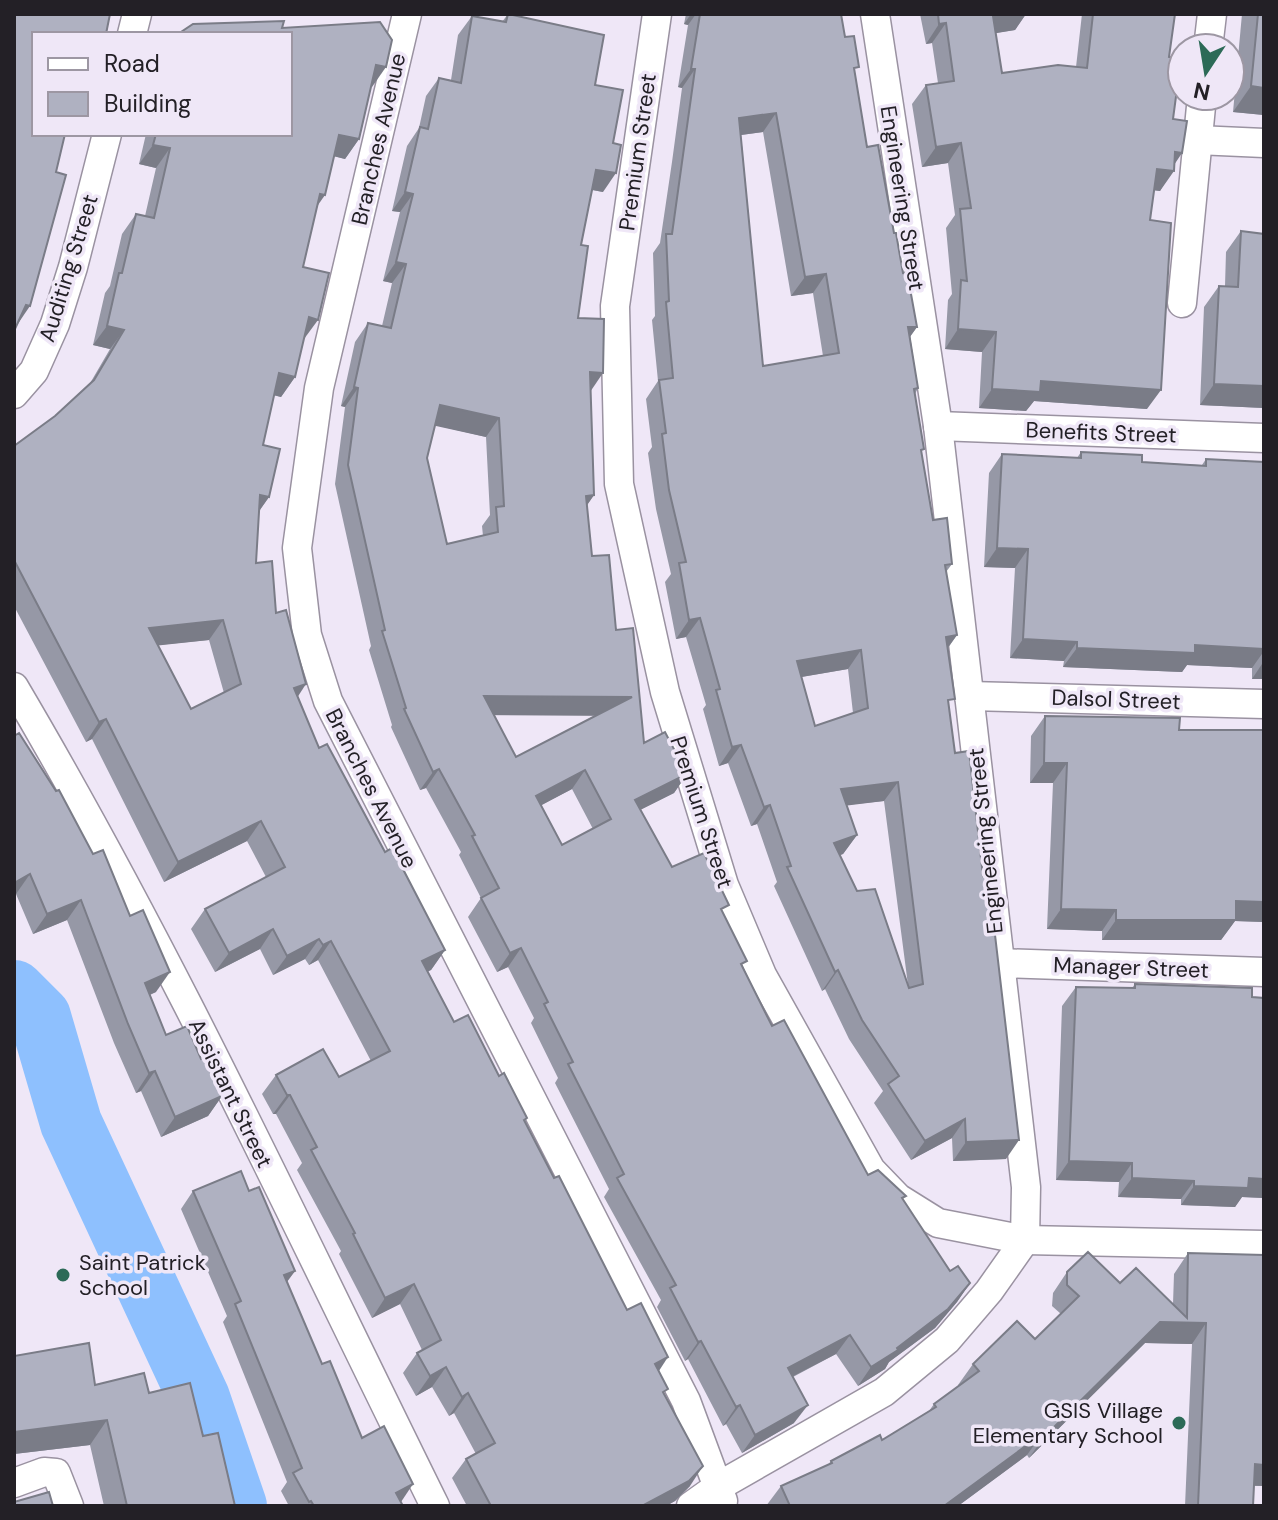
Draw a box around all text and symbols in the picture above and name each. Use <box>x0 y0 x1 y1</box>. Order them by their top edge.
legend <box>32 32 292 136</box>
north arrow <box>1166 32 1246 112</box>
text: Road <box>104 48 160 79</box>
street label: Branches Avenue <box>345 50 412 228</box>
street label: Premium Street <box>612 72 663 232</box>
text: N <box>1191 75 1213 107</box>
text: Building <box>104 88 191 119</box>
street label: Engineering Street <box>874 104 931 293</box>
street label: Auditing Street <box>32 191 105 346</box>
street label: Benefits Street <box>1025 415 1177 450</box>
street label: Dalsol Street <box>1051 683 1181 716</box>
street label: Branches Avenue <box>319 704 424 873</box>
street label: Premium Street <box>663 732 740 892</box>
street label: Engineering Street <box>961 747 1010 935</box>
street label: Manager Street <box>1053 950 1209 985</box>
street label: Assistant Street <box>182 1014 279 1173</box>
place label: Saint Patrick School <box>79 1248 206 1302</box>
marker: Saint Patrick School <box>54 1266 72 1284</box>
place label: GSIS Village Elementary School <box>973 1396 1163 1450</box>
marker: GSIS Village Elementary School <box>1170 1414 1188 1432</box>

